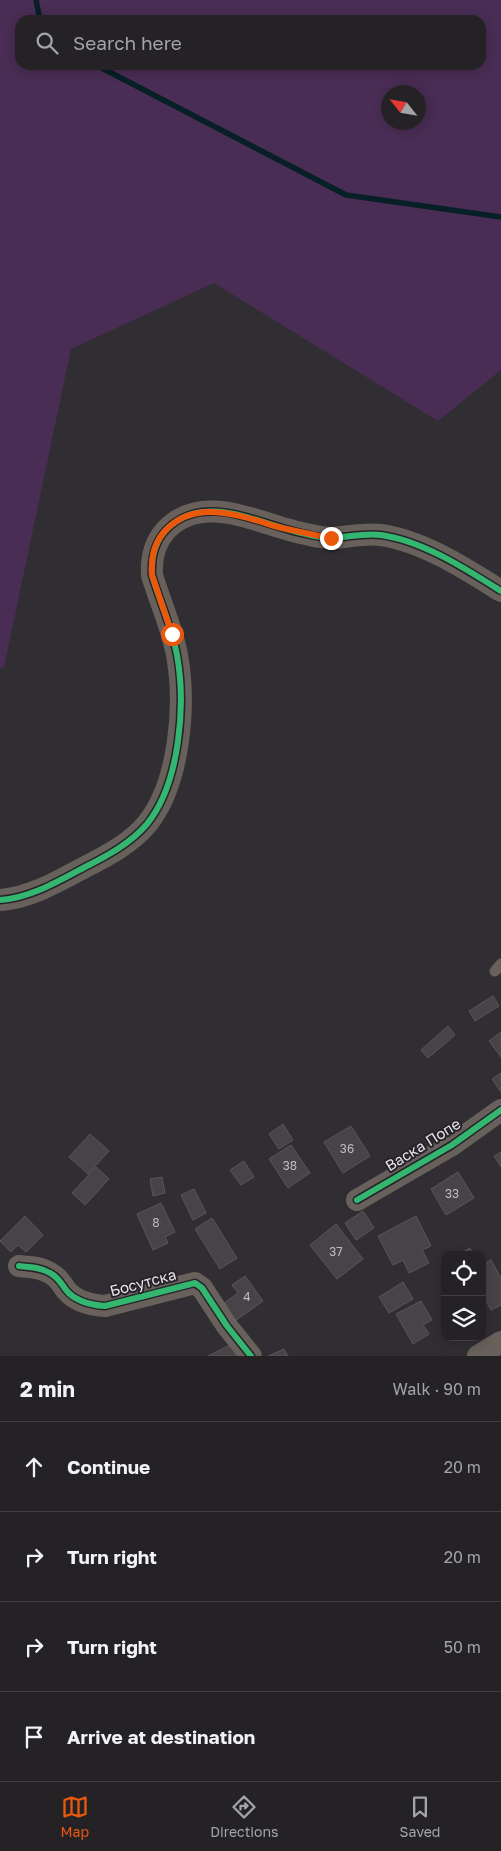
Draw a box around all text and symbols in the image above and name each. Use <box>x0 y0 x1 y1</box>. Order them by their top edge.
search box <box>15 15 486 70</box>
icon: search <box>33 29 61 57</box>
text: Search here <box>73 31 182 54</box>
north arrow <box>381 85 426 130</box>
route end <box>320 527 343 550</box>
route start <box>161 623 184 646</box>
street label: Васка Попе <box>382 1114 464 1174</box>
house number: 36 <box>340 1141 354 1156</box>
house number: 38 <box>283 1158 297 1173</box>
house number: 33 <box>445 1186 459 1201</box>
house number: 8 <box>152 1215 160 1230</box>
house number: 37 <box>329 1244 343 1259</box>
map controls <box>441 1251 486 1341</box>
button: locate <box>441 1251 486 1296</box>
street label: Босутска <box>108 1265 178 1300</box>
house number: 4 <box>243 1289 251 1304</box>
button: layers <box>441 1296 486 1341</box>
text: 2 min <box>20 1376 75 1402</box>
text: Walk · 90 m <box>393 1379 481 1399</box>
icon: ahead <box>20 1453 48 1481</box>
text: Continue <box>67 1455 150 1478</box>
text: 20 m <box>444 1457 481 1477</box>
icon: right <box>20 1543 48 1571</box>
text: Turn right <box>67 1545 157 1568</box>
text: 20 m <box>444 1547 481 1567</box>
icon: right <box>20 1633 48 1661</box>
text: Turn right <box>67 1635 157 1658</box>
text: 50 m <box>444 1637 481 1657</box>
icon: arrive <box>20 1723 48 1751</box>
text: Arrive at destination <box>67 1725 255 1748</box>
tab: Map <box>61 1793 89 1840</box>
tab: Directions <box>210 1793 279 1840</box>
tab: Saved <box>400 1793 440 1840</box>

